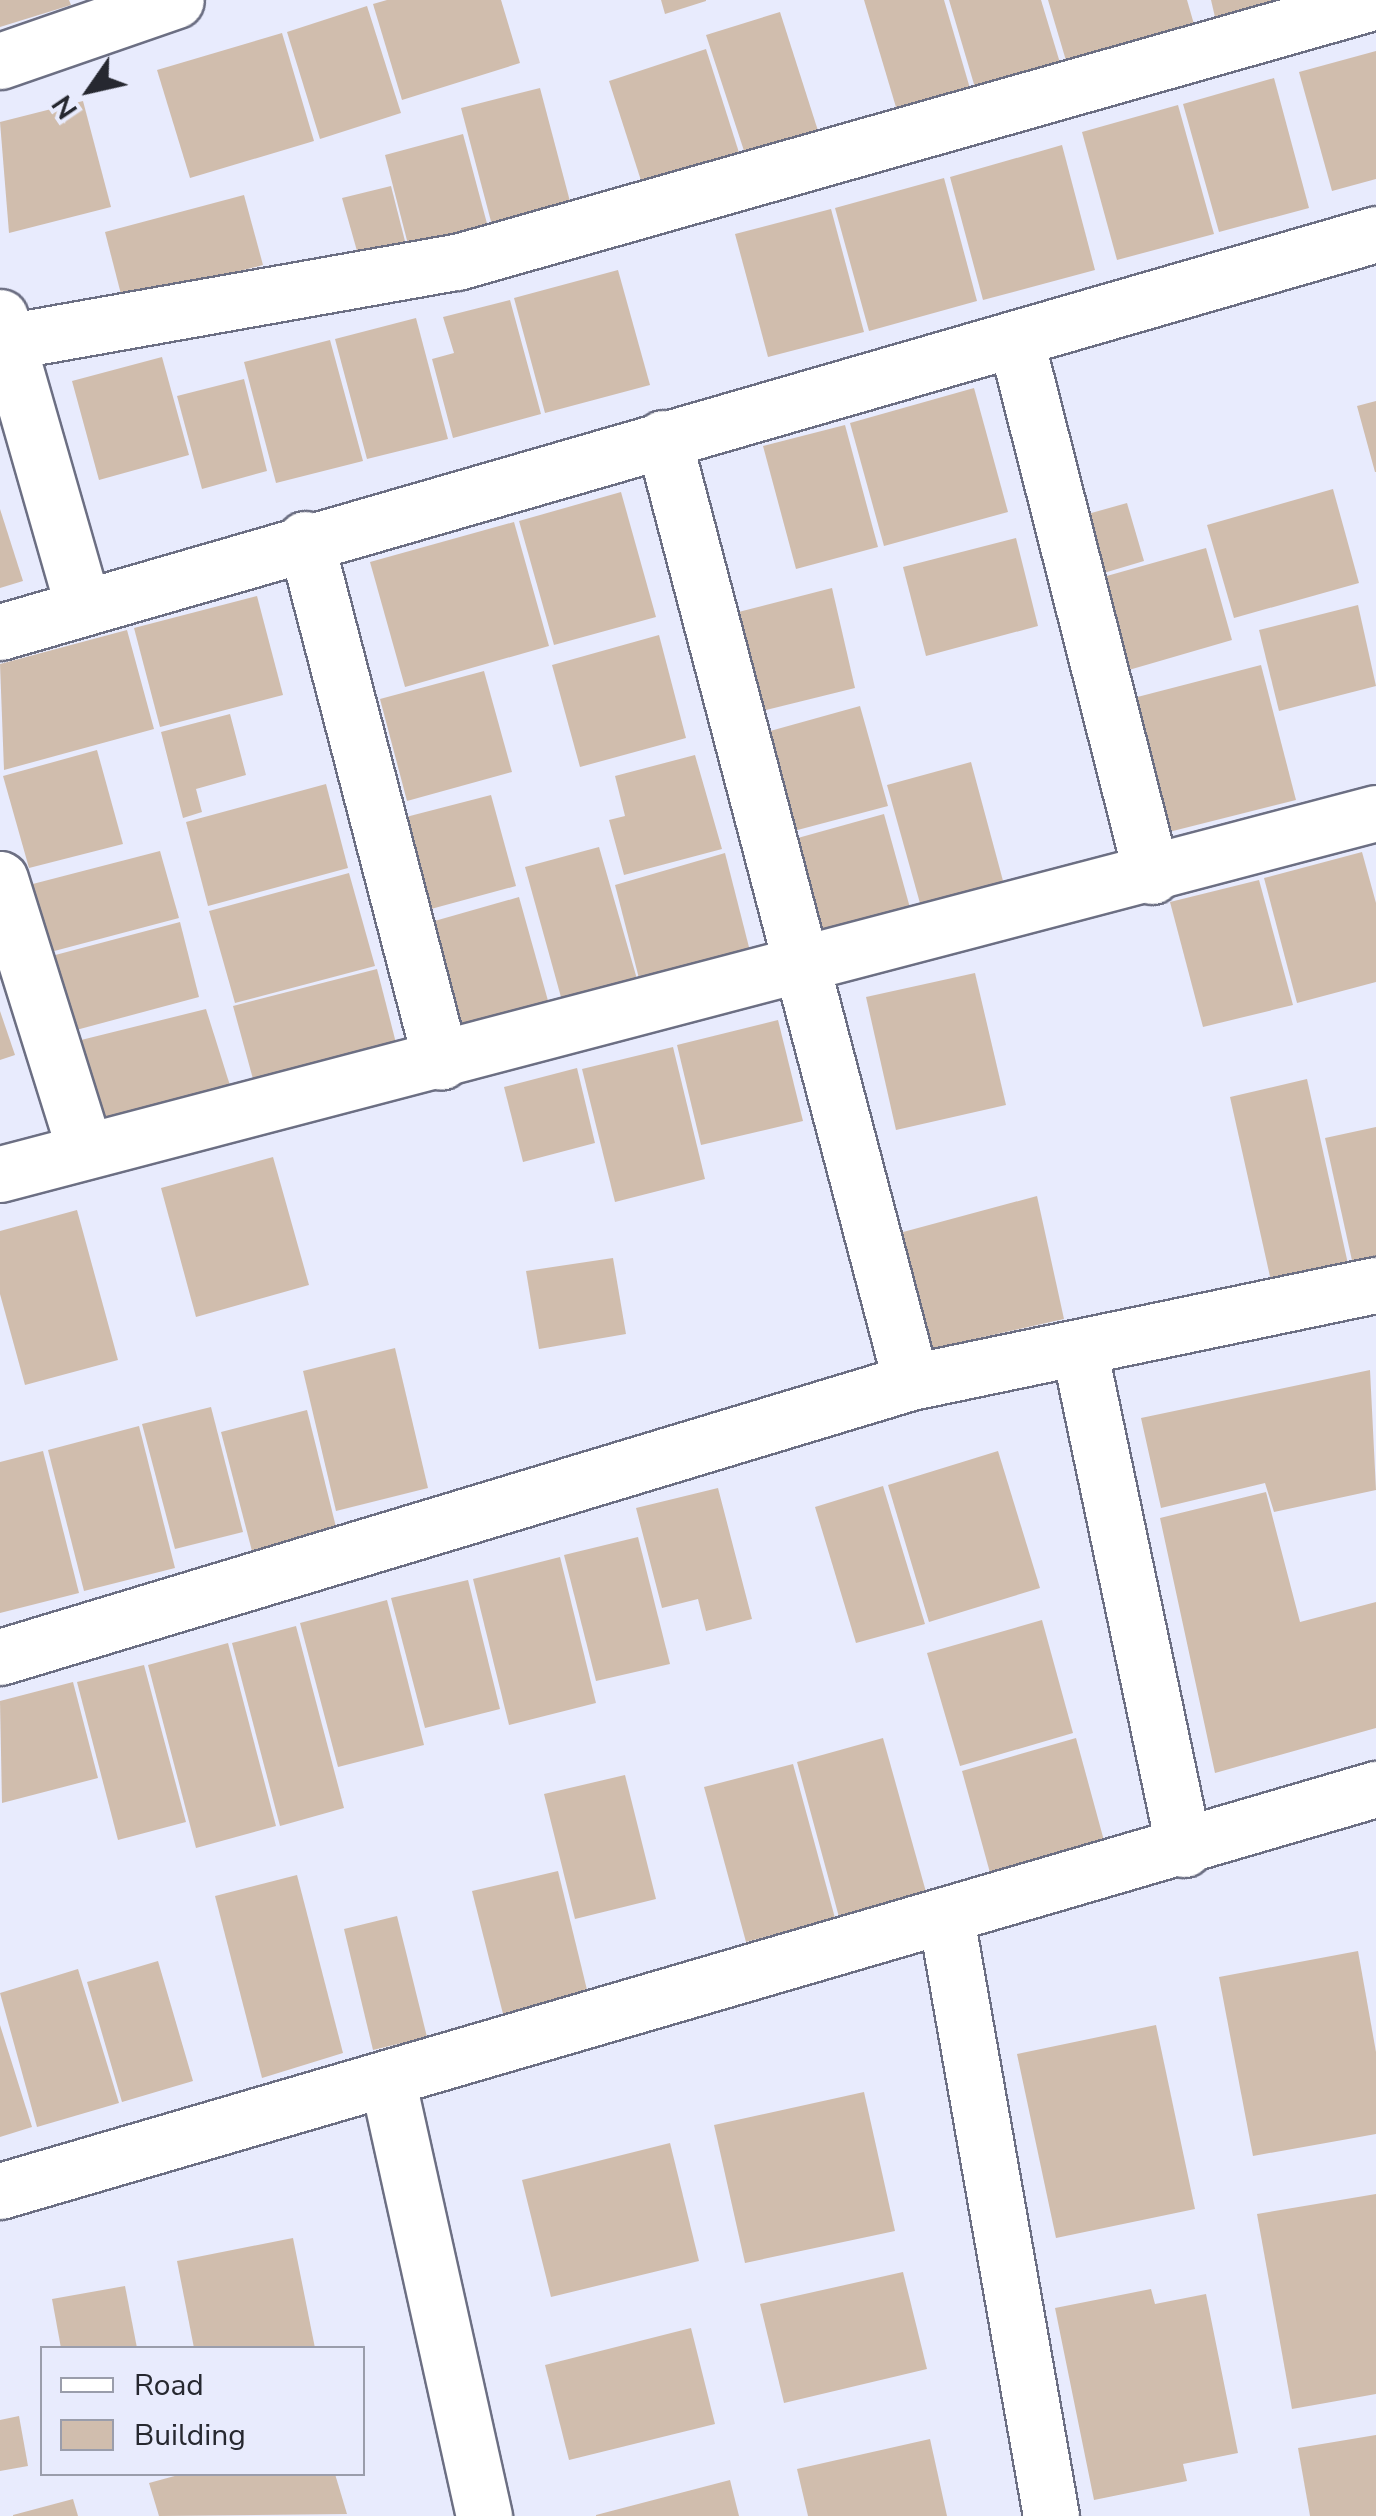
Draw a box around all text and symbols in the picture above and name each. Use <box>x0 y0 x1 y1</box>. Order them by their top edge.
north arrow <box>40 40 140 140</box>
text: N <box>44 87 87 126</box>
legend <box>40 2346 365 2476</box>
text: Road <box>134 2365 204 2406</box>
text: Building <box>134 2415 246 2456</box>

